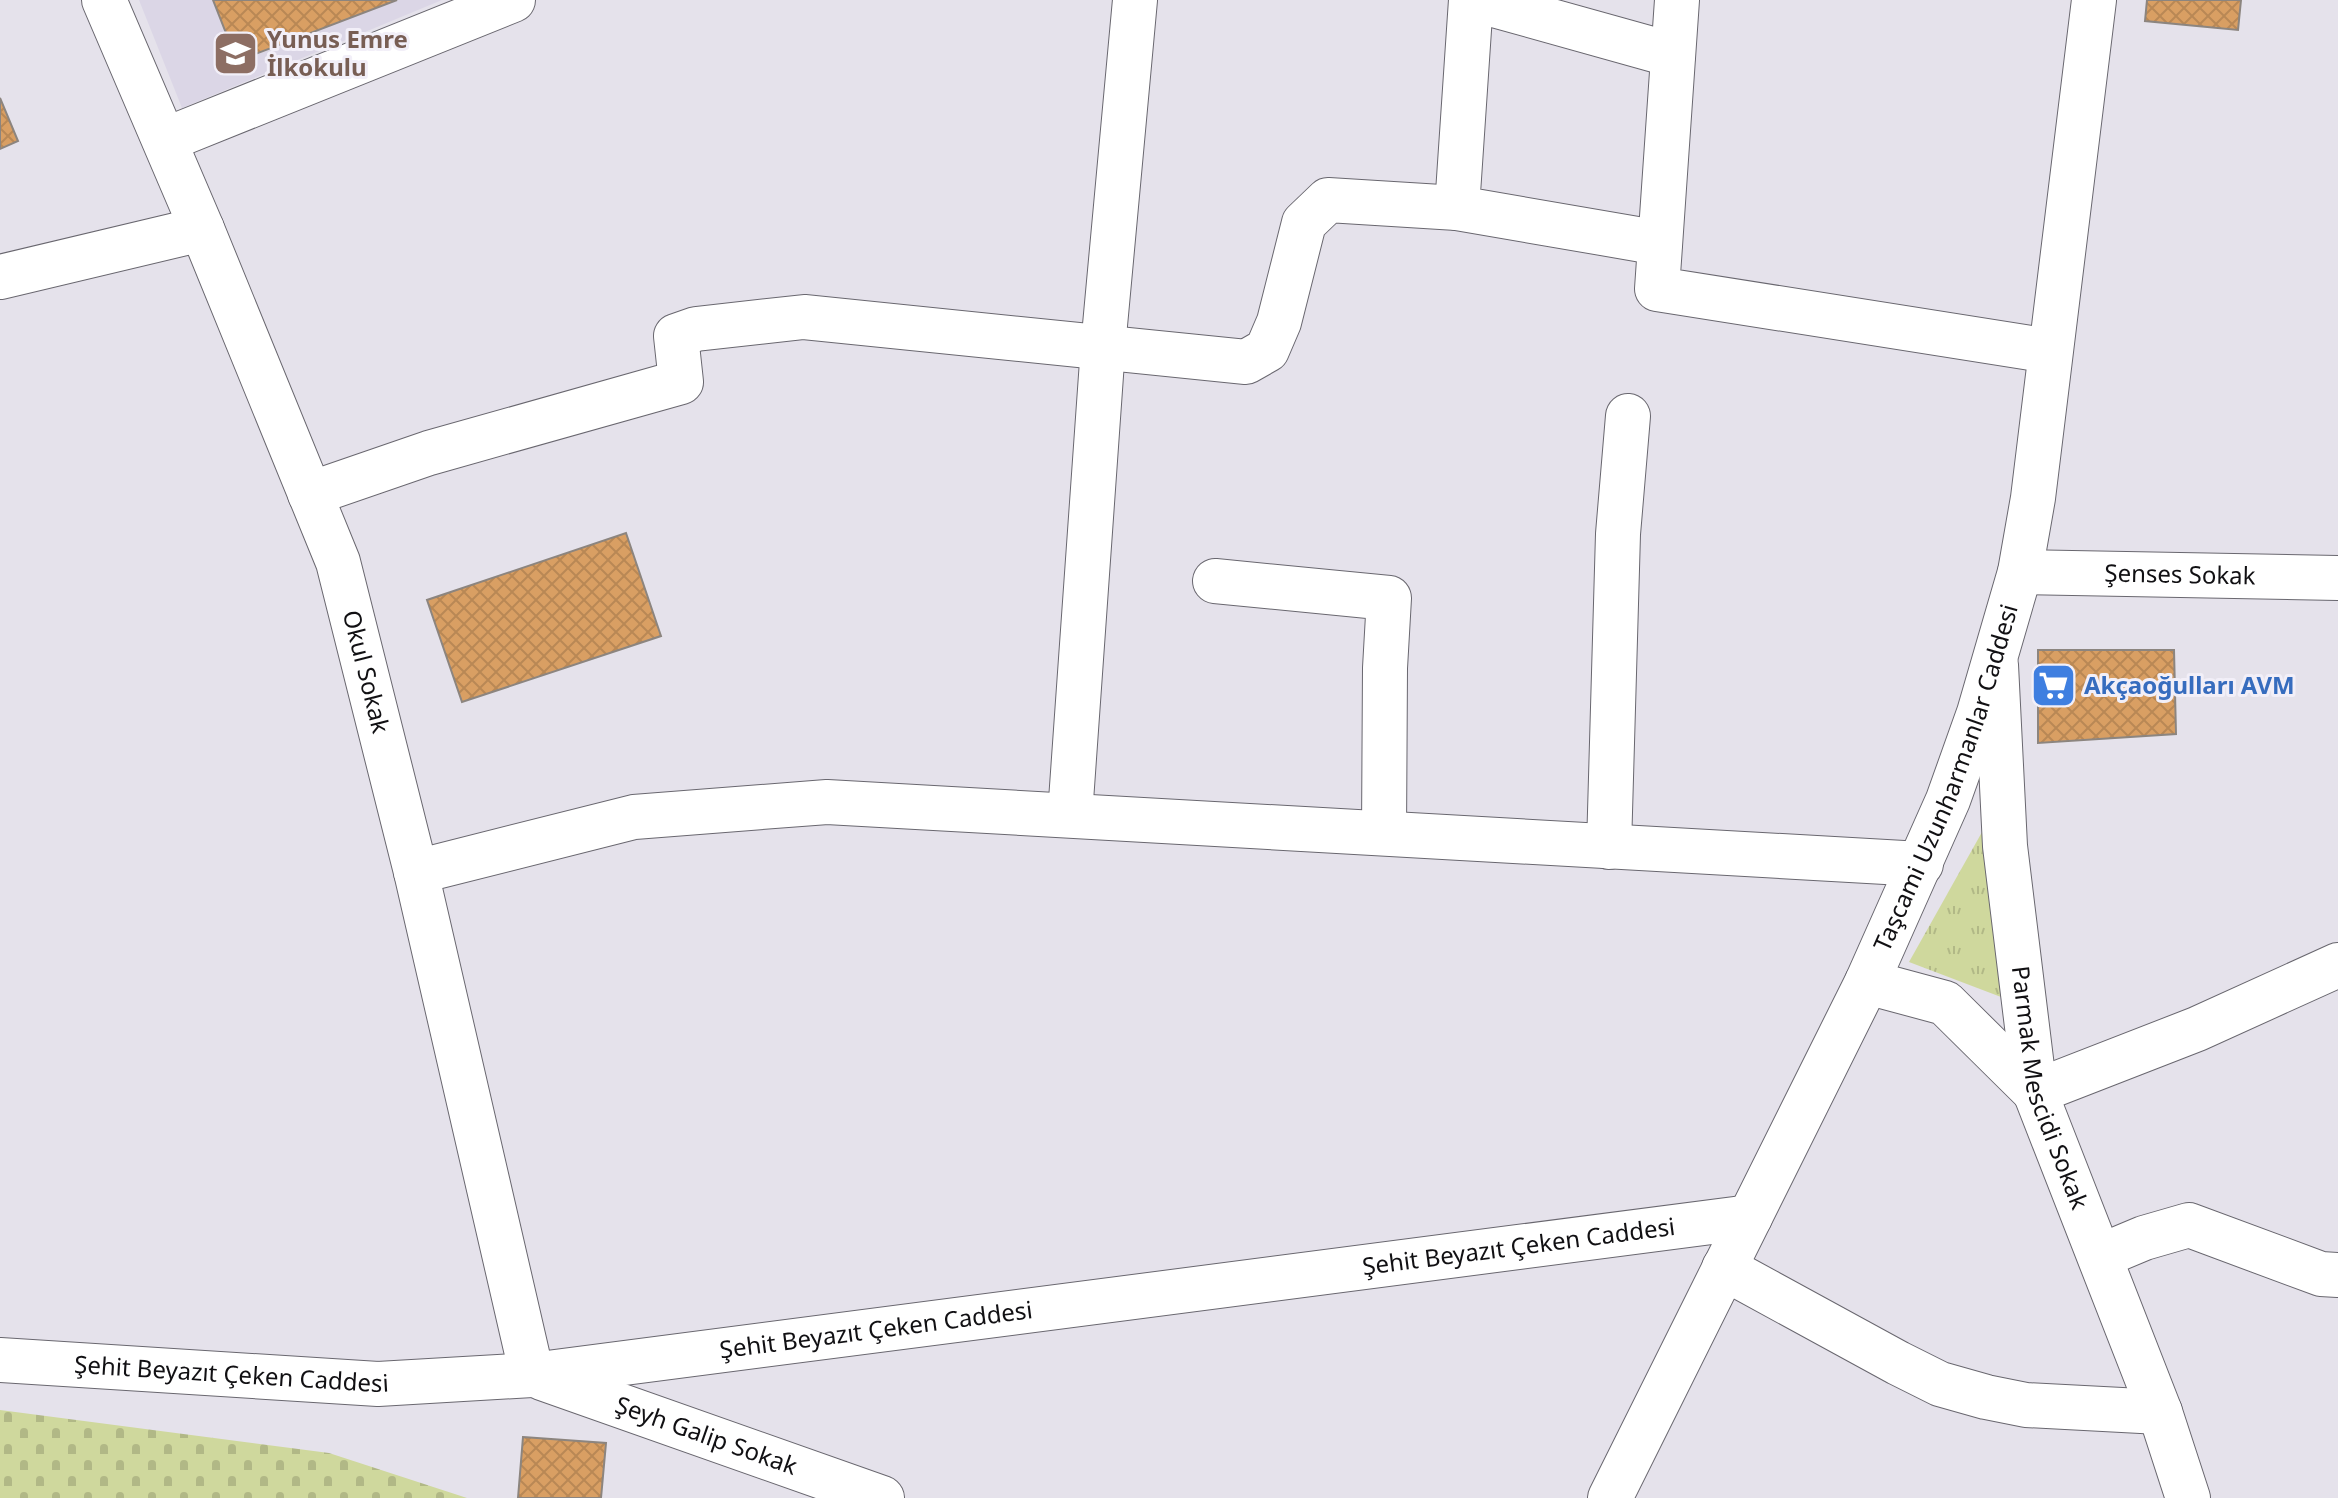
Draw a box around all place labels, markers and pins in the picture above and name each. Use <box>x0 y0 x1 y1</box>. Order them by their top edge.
place label: Yunus Emre İlkokulu <box>267 22 408 83</box>
school or university icon: Yunus Emre İlkokulu <box>212 30 260 78</box>
supermarket icon: Akçaoğulları AVM <box>2029 662 2077 710</box>
place label: Akçaoğulları AVM <box>2084 668 2295 701</box>

